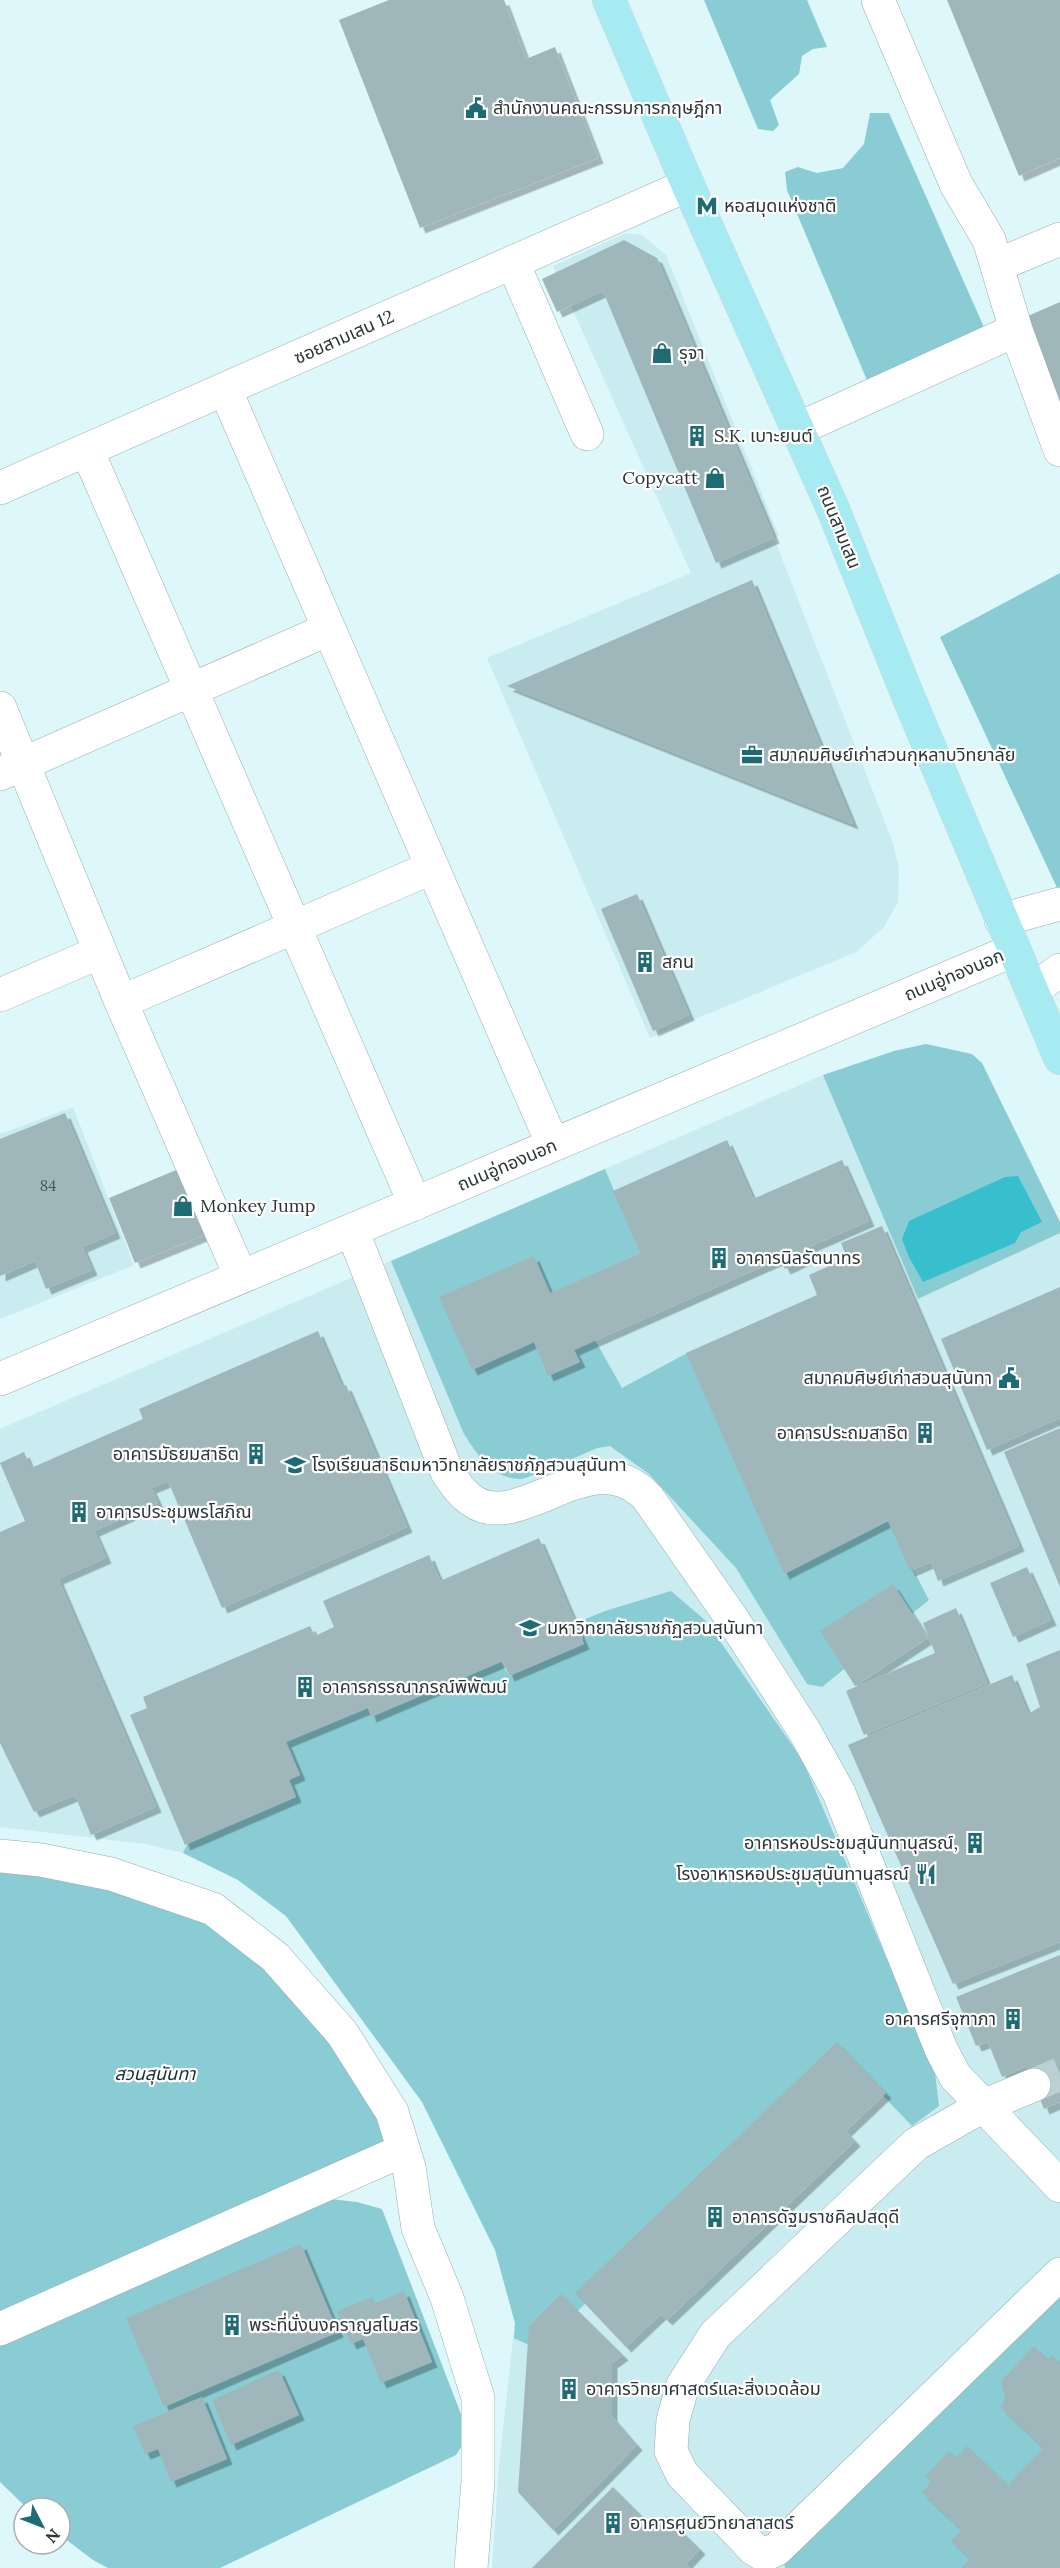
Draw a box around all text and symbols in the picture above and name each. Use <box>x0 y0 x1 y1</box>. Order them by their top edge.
public building icon: สำนักงานคณะกรรมการกฤษฎีกา <box>464 96 488 120</box>
place label: สำนักงานคณะกรรมการกฤษฎีกา <box>493 96 722 119</box>
metro station icon: หอสมุดแห่งชาติ <box>695 194 719 218</box>
place label: หอสมุดแห่งชาติ <box>724 194 836 217</box>
street label: ซอยสามเสน 12 <box>290 304 397 369</box>
shop icon: รุจา <box>650 341 674 365</box>
place label: รุจา <box>679 341 705 364</box>
building icon: S.K. เบาะยนต์ <box>685 424 709 448</box>
place label: S.K. เบาะยนต์ <box>714 424 813 447</box>
place label: Copycatt <box>622 466 698 489</box>
shop icon: Copycatt <box>703 466 727 490</box>
street label: ถนนสามเสน <box>812 482 867 572</box>
office icon: สมาคมศิษย์เก่าสวนกุหลาบวิทยาลัย <box>740 743 764 767</box>
place label: สมาคมศิษย์เก่าสวนกุหลาบวิทยาลัย <box>769 743 1016 766</box>
street label: ถนนอู่ทองนอก <box>900 943 1008 1007</box>
building icon: สกน <box>633 950 657 974</box>
place label: สกน <box>662 950 694 973</box>
street label: ถนนอู่ทองนอก <box>453 1133 561 1197</box>
house number: 84 <box>40 1176 56 1195</box>
shop icon: Monkey Jump <box>171 1194 195 1218</box>
place label: Monkey Jump <box>200 1194 316 1217</box>
building icon: อาคารนิลรัตนาทร <box>707 1246 731 1270</box>
place label: อาคารนิลรัตนาทร <box>736 1246 861 1269</box>
place label: สมาคมศิษย์เก่าสวนสุนันทา <box>803 1366 992 1389</box>
public building icon: สมาคมศิษย์เก่าสวนสุนันทา <box>997 1366 1021 1390</box>
place label: อาคารประถมสาธิต <box>777 1421 908 1444</box>
building icon: อาคารประถมสาธิต <box>913 1421 937 1445</box>
place label: อาคารมัธยมสาธิต <box>113 1442 239 1465</box>
building icon: อาคารมัธยมสาธิต <box>244 1442 268 1466</box>
school or university icon: โรงเรียนสาธิตมหาวิทยาลัยราชภัฏสวนสุนันทา <box>283 1453 307 1477</box>
place label: โรงเรียนสาธิตมหาวิทยาลัยราชภัฏสวนสุนันทา <box>312 1453 627 1476</box>
building icon: อาคารประชุมพรโสภิณ <box>67 1500 91 1524</box>
place label: อาคารประชุมพรโสภิณ <box>96 1500 252 1523</box>
school or university icon: มหาวิทยาลัยราชภัฏสวนสุนันทา <box>518 1616 542 1640</box>
place label: มหาวิทยาลัยราชภัฏสวนสุนันทา <box>547 1616 763 1639</box>
building icon: อาคารกรรณาภรณ์พิพัฒน์ <box>293 1675 317 1699</box>
place label: อาคารกรรณาภรณ์พิพัฒน์ <box>322 1675 507 1698</box>
place label: อาคารหอประชุมสุนันทานุสรณ์, <box>744 1831 958 1854</box>
building icon: อาคารหอประชุมสุนันทานุสรณ์, <box>963 1831 987 1855</box>
place label: โรงอาหารหอประชุมสุนันทานุสรณ์ <box>676 1862 909 1885</box>
restaurant icon: โรงอาหารหอประชุมสุนันทานุสรณ์ <box>914 1862 938 1886</box>
place label: อาคารศรีจุฑาภา <box>885 2007 996 2030</box>
building icon: อาคารศรีจุฑาภา <box>1001 2007 1025 2031</box>
park label: สวนสุนันทา <box>115 2062 196 2085</box>
building icon: อาคารดัฐมราชคิลปสดุดี <box>703 2205 727 2229</box>
place label: อาคารดัฐมราชคิลปสดุดี <box>732 2205 899 2228</box>
place label: พระที่นั่งนงคราญสโมสร <box>249 2312 418 2336</box>
building icon: พระที่นั่งนงคราญสโมสร <box>220 2313 244 2337</box>
building icon: อาคารวิทยาศาสตร์และสิ่งเวดล้อม <box>557 2377 581 2401</box>
place label: อาคารวิทยาศาสตร์และสิ่งเวดล้อม <box>586 2377 821 2400</box>
north arrow <box>12 2496 72 2556</box>
building icon: อาคารศูนย์วิทยาสาสตร์ <box>601 2511 625 2535</box>
place label: อาคารศูนย์วิทยาสาสตร์ <box>630 2511 795 2535</box>
text: N <box>42 2525 65 2547</box>

